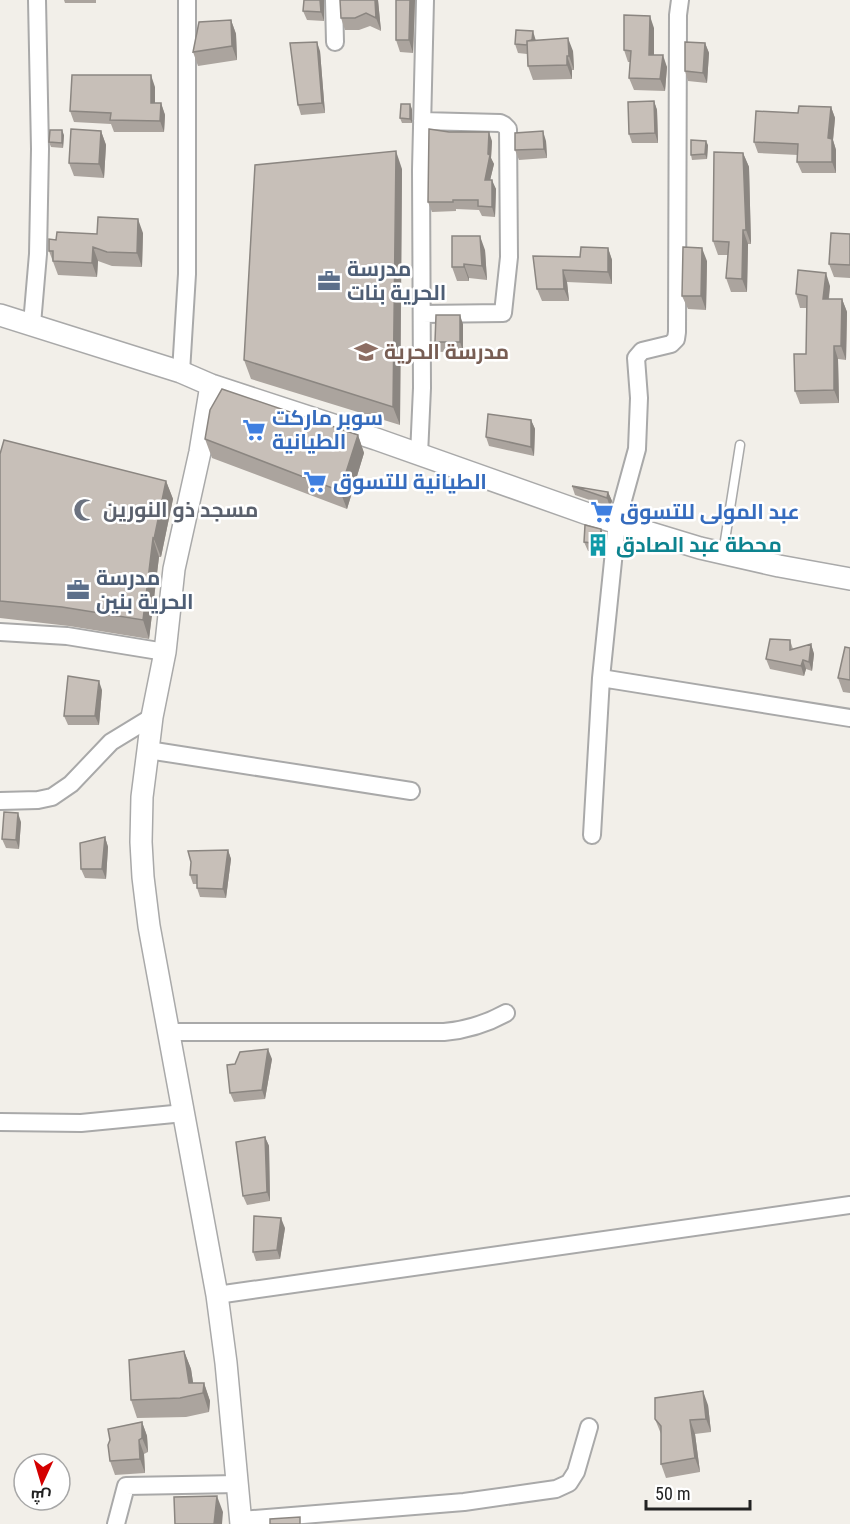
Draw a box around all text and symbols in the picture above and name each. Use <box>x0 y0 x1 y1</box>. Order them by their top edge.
place label: مدرسة الحرية بنات <box>347 257 446 305</box>
office icon: مدرسة الحرية بنات <box>316 268 342 294</box>
school or university icon: مدرسة الحرية <box>353 339 379 365</box>
place label: مدرسة الحرية <box>384 340 509 364</box>
place label: سوبر ماركت الطيانية <box>272 406 383 454</box>
supermarket icon: سوبر ماركت الطيانية <box>241 417 267 443</box>
supermarket icon: الطيانية للتسوق <box>302 469 328 495</box>
place label: الطيانية للتسوق <box>333 470 487 495</box>
mosque icon: مسجد ذو النورين <box>72 497 98 523</box>
place label: مسجد ذو النورين <box>103 498 258 523</box>
supermarket icon: عبد المولى للتسوق <box>589 499 615 525</box>
place label: عبد المولى للتسوق <box>620 500 800 525</box>
building icon: محطة عبد الصادق <box>585 532 611 558</box>
place label: محطة عبد الصادق <box>616 533 782 558</box>
place label: مدرسة الحرية بنين <box>96 566 194 614</box>
office icon: مدرسة الحرية بنين <box>65 577 91 603</box>
north arrow <box>12 1452 72 1512</box>
scale bar <box>646 1473 750 1511</box>
text: 50 m <box>655 1483 690 1504</box>
text: ش <box>30 1486 52 1507</box>

